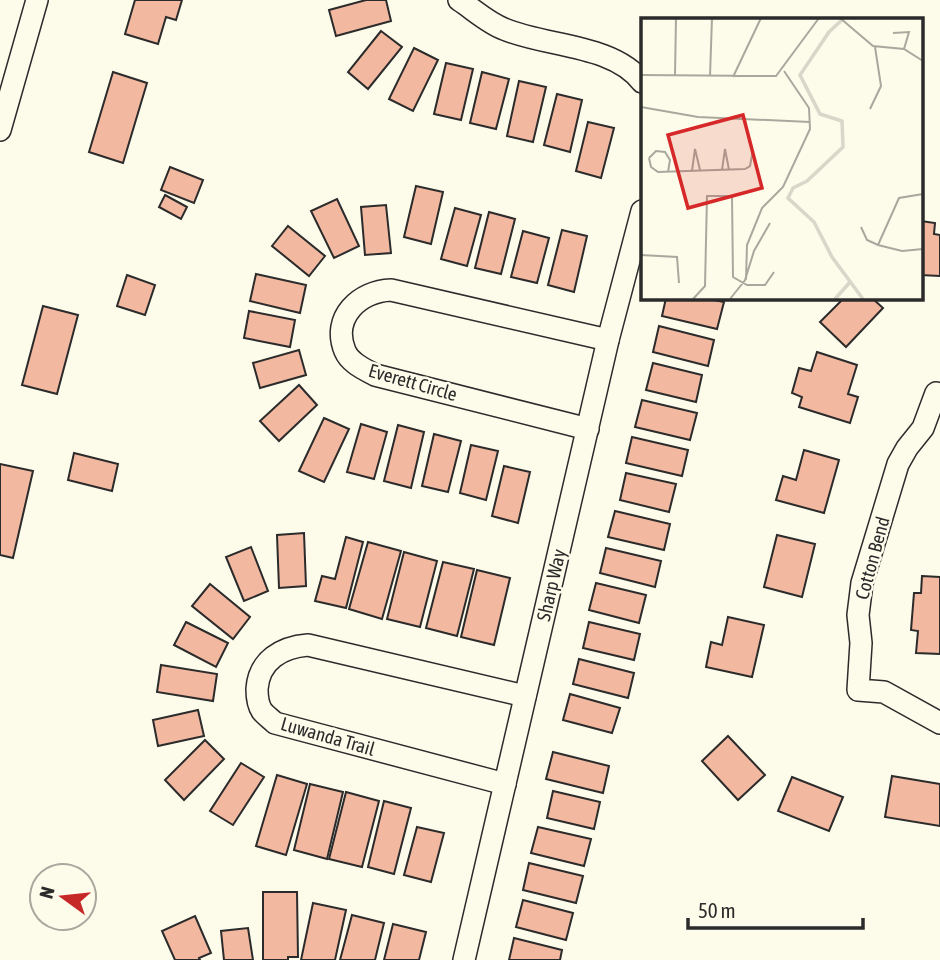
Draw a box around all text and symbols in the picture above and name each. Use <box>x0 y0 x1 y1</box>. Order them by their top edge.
inset map <box>641 18 922 299</box>
street label: Everett Circle <box>366 359 460 405</box>
street label: Cotton Bend <box>850 514 894 602</box>
street label: Sharp Way <box>532 547 570 623</box>
street label: Luwanda Trail <box>278 712 378 760</box>
north arrow <box>28 862 98 932</box>
text: N <box>35 884 59 901</box>
scale bar <box>688 886 863 930</box>
text: 50 m <box>698 898 736 922</box>

